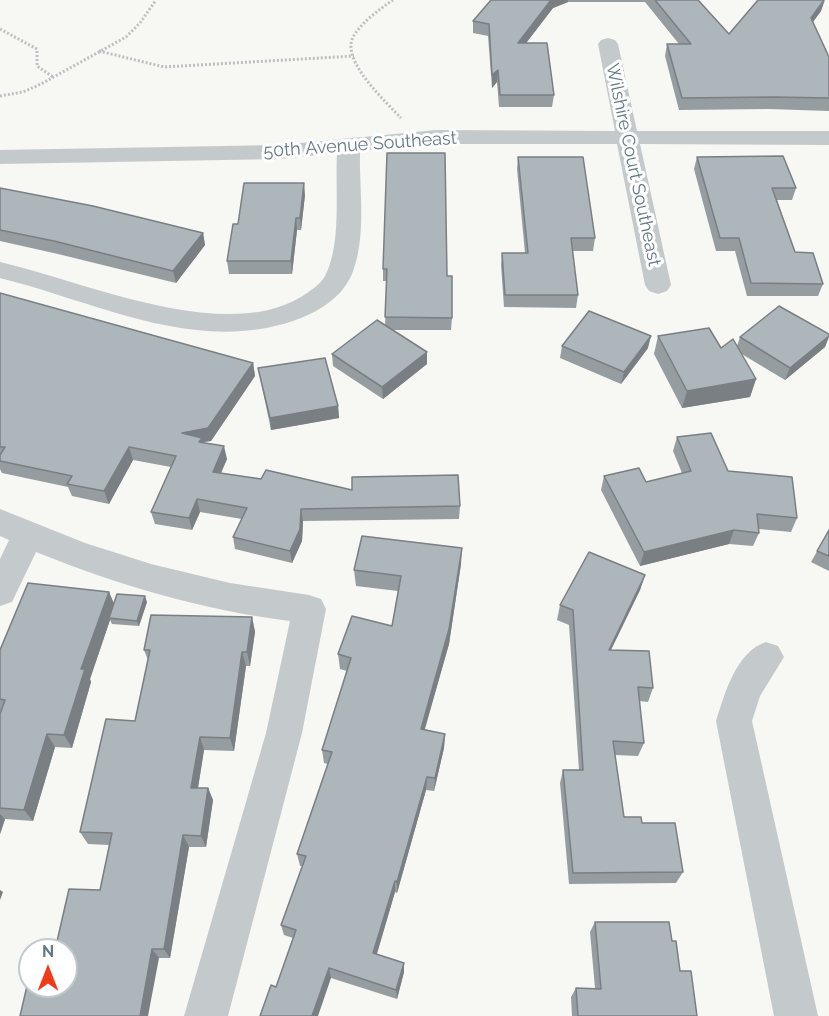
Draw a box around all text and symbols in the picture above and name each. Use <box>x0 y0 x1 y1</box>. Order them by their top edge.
street label: Wilshire Court Southeast <box>601 62 665 268</box>
street label: 50th Avenue Southeast <box>263 127 457 163</box>
north arrow <box>18 938 78 998</box>
text: N <box>42 942 54 961</box>

